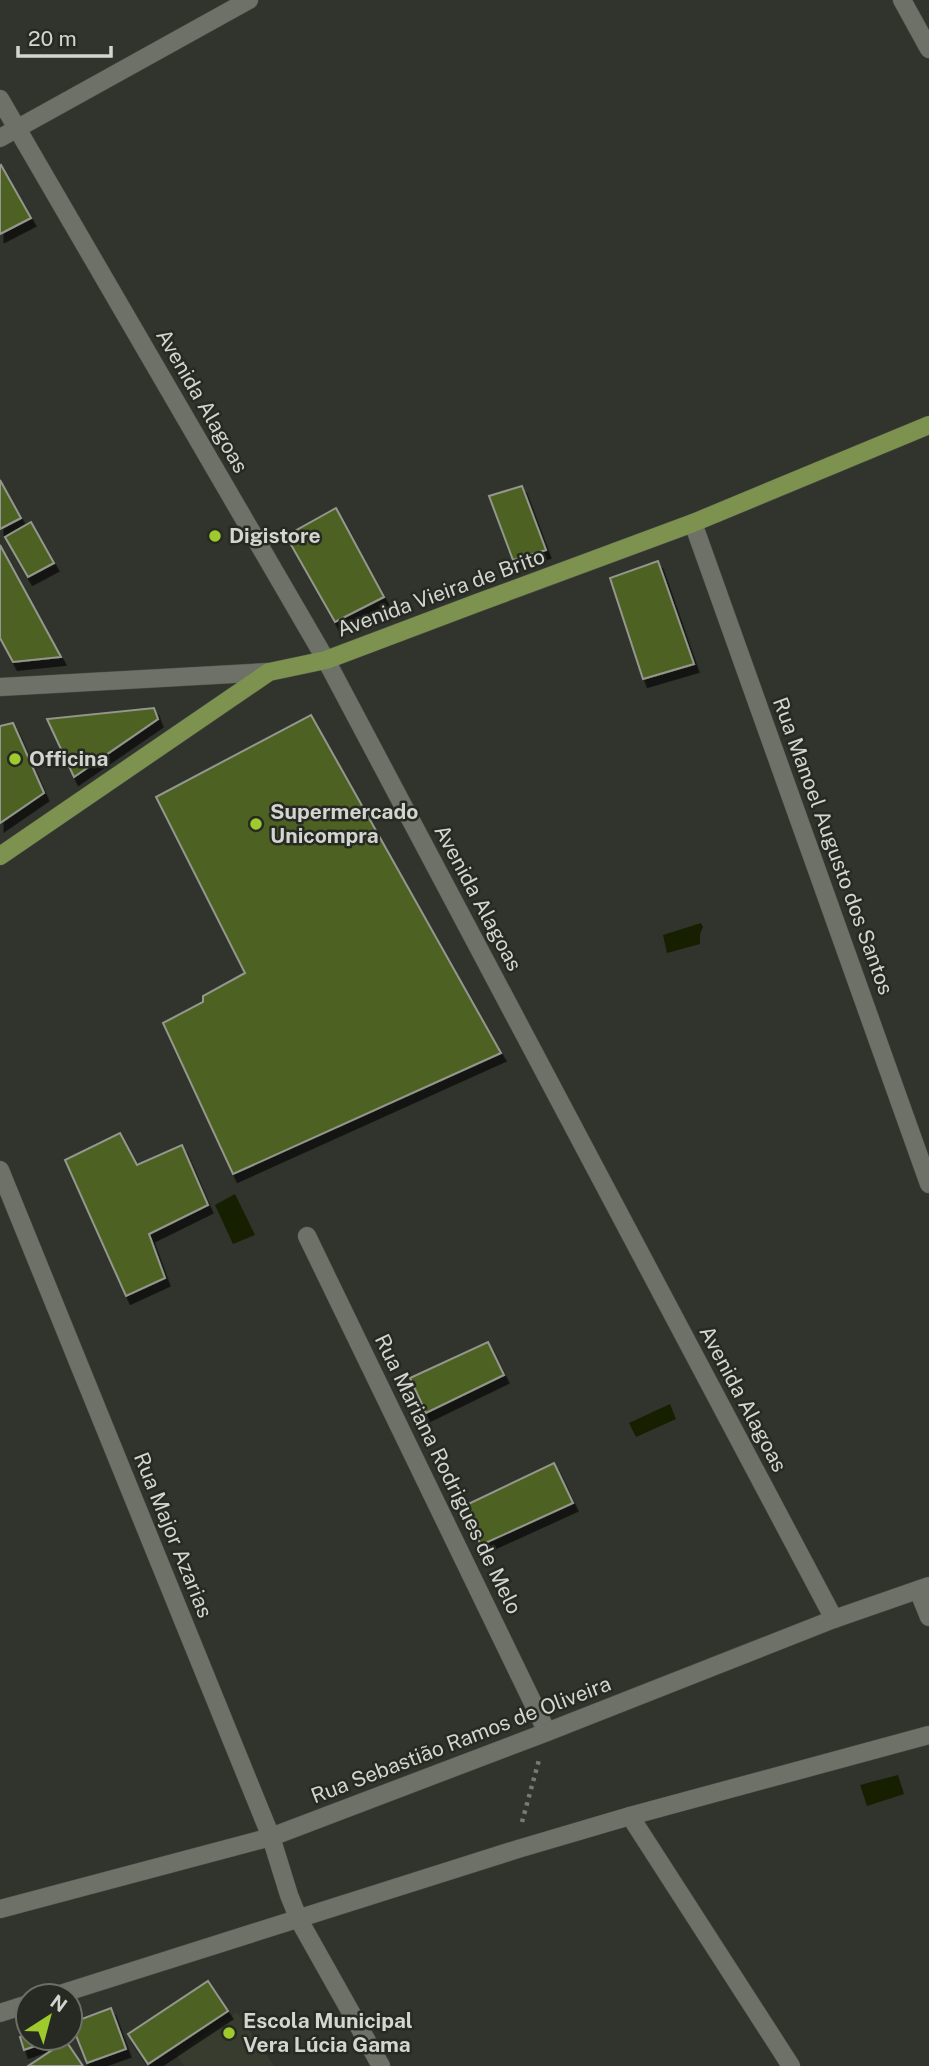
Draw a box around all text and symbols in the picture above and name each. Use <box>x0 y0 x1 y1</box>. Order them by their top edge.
scale bar <box>18 14 110 58</box>
text: 20 m <box>28 26 77 51</box>
street label: Avenida Alagoas <box>151 324 254 477</box>
place label: Digistore <box>229 523 321 548</box>
marker: Digistore <box>207 528 223 544</box>
street label: Avenida Vieira de Brito <box>333 543 548 642</box>
street label: Rua Manoel Augusto dos Santos <box>768 694 899 998</box>
place label: Officina <box>29 746 108 771</box>
marker: Officina <box>7 751 23 767</box>
place label: Supermercado Unicompra <box>270 799 418 848</box>
marker: Supermercado Unicompra <box>248 816 264 832</box>
street label: Avenida Alagoas <box>429 820 527 975</box>
street label: Avenida Alagoas <box>694 1321 792 1476</box>
street label: Rua Mariana Rodrigues de Melo <box>370 1330 527 1618</box>
street label: Rua Major Azarias <box>129 1448 218 1621</box>
street label: Rua Sebastião Ramos de Oliveira <box>307 1671 614 1808</box>
north arrow <box>14 1982 84 2052</box>
text: N <box>47 1990 71 2017</box>
place label: Escola Municipal Vera Lúcia Gama <box>243 2008 413 2057</box>
marker: Escola Municipal Vera Lúcia Gama <box>221 2025 237 2041</box>

